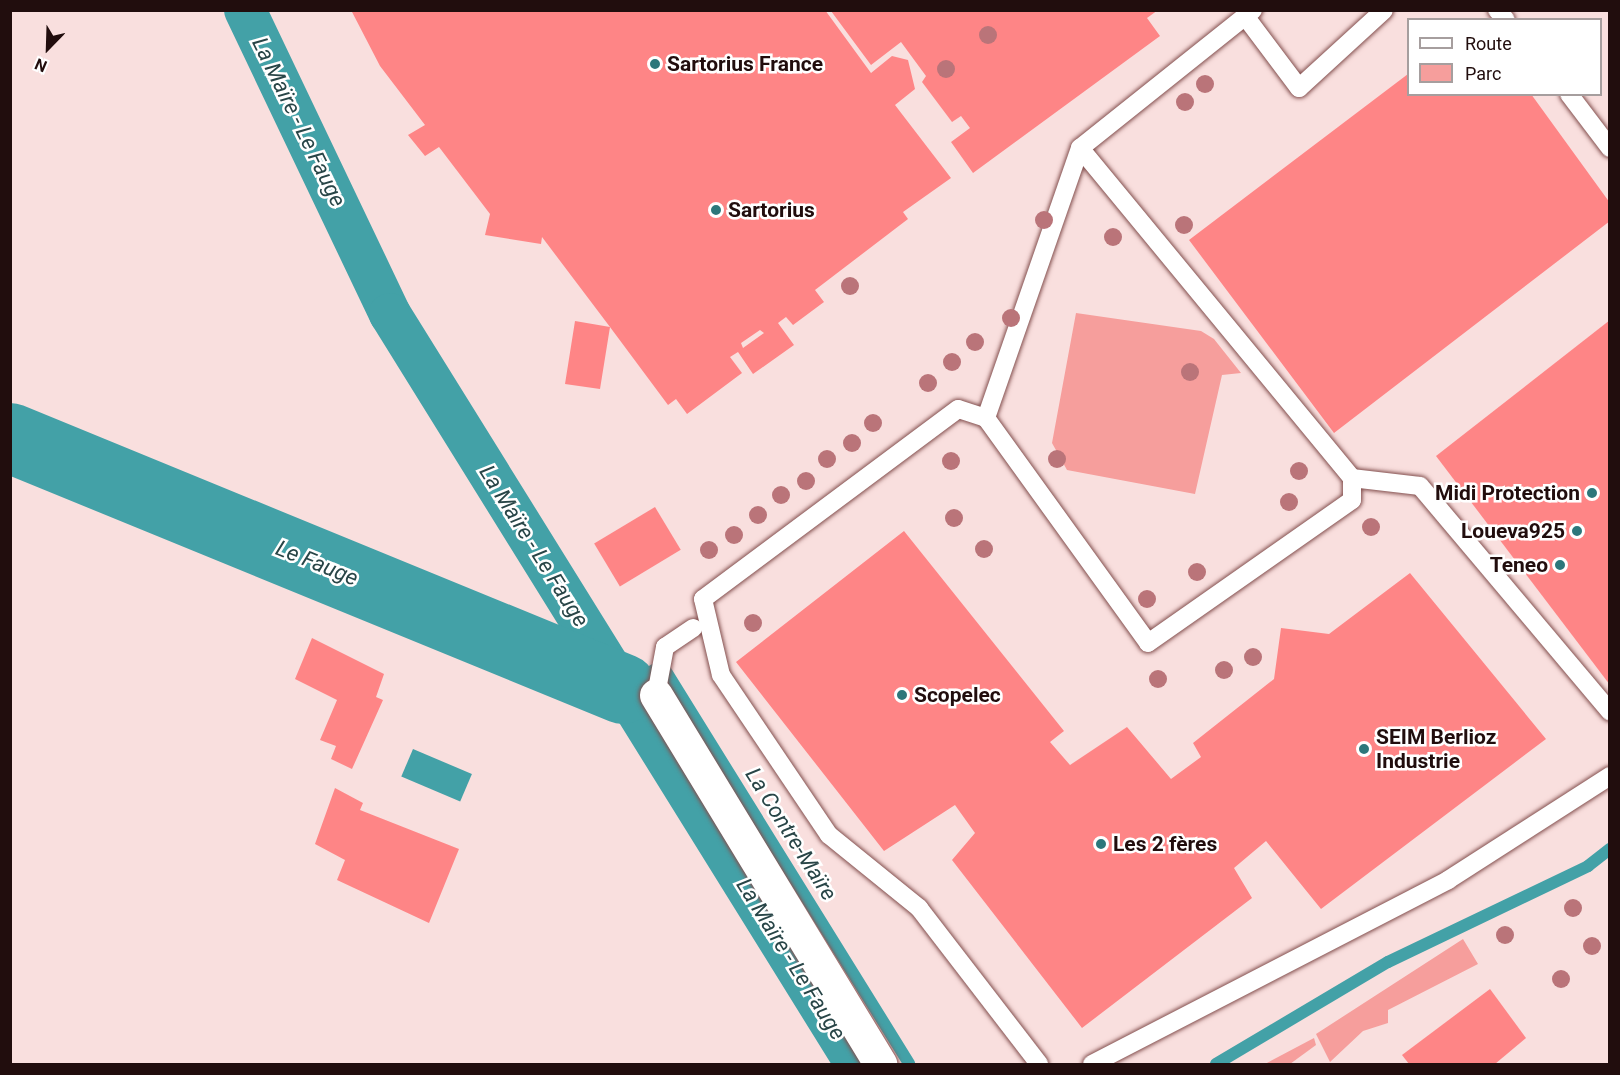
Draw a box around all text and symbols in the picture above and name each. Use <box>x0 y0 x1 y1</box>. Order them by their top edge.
north arrow <box>18 18 78 78</box>
legend <box>1407 18 1602 96</box>
water label: La Maïre - Le Fauge <box>247 33 351 211</box>
text: Route <box>1465 33 1512 54</box>
place label: Sartorius France <box>667 51 823 77</box>
text: N <box>32 54 50 76</box>
marker: Sartorius France <box>648 57 662 71</box>
text: Parc <box>1465 63 1501 84</box>
place label: Sartorius <box>728 197 815 223</box>
marker: Sartorius <box>709 203 723 217</box>
water label: La Maïre - Le Fauge <box>474 460 594 632</box>
place label: Midi Protection <box>1435 480 1580 506</box>
marker: Midi Protection <box>1585 486 1599 500</box>
place label: Loueva925 <box>1461 518 1565 544</box>
marker: Loueva925 <box>1570 524 1584 538</box>
water label: Le Fauge <box>272 535 362 591</box>
place label: Teneo <box>1490 552 1548 578</box>
marker: Teneo <box>1553 558 1567 572</box>
place label: Scopelec <box>914 682 1001 708</box>
marker: Scopelec <box>895 688 909 702</box>
place label: SEIM Berlioz Industrie <box>1376 724 1496 774</box>
marker: SEIM Berlioz Industrie <box>1357 742 1371 756</box>
water label: La Contre-Maïre <box>740 763 842 905</box>
place label: Les 2 fères <box>1113 831 1217 857</box>
marker: Les 2 fères <box>1094 837 1108 851</box>
water label: La Maïre - Le Fauge <box>731 873 851 1045</box>

